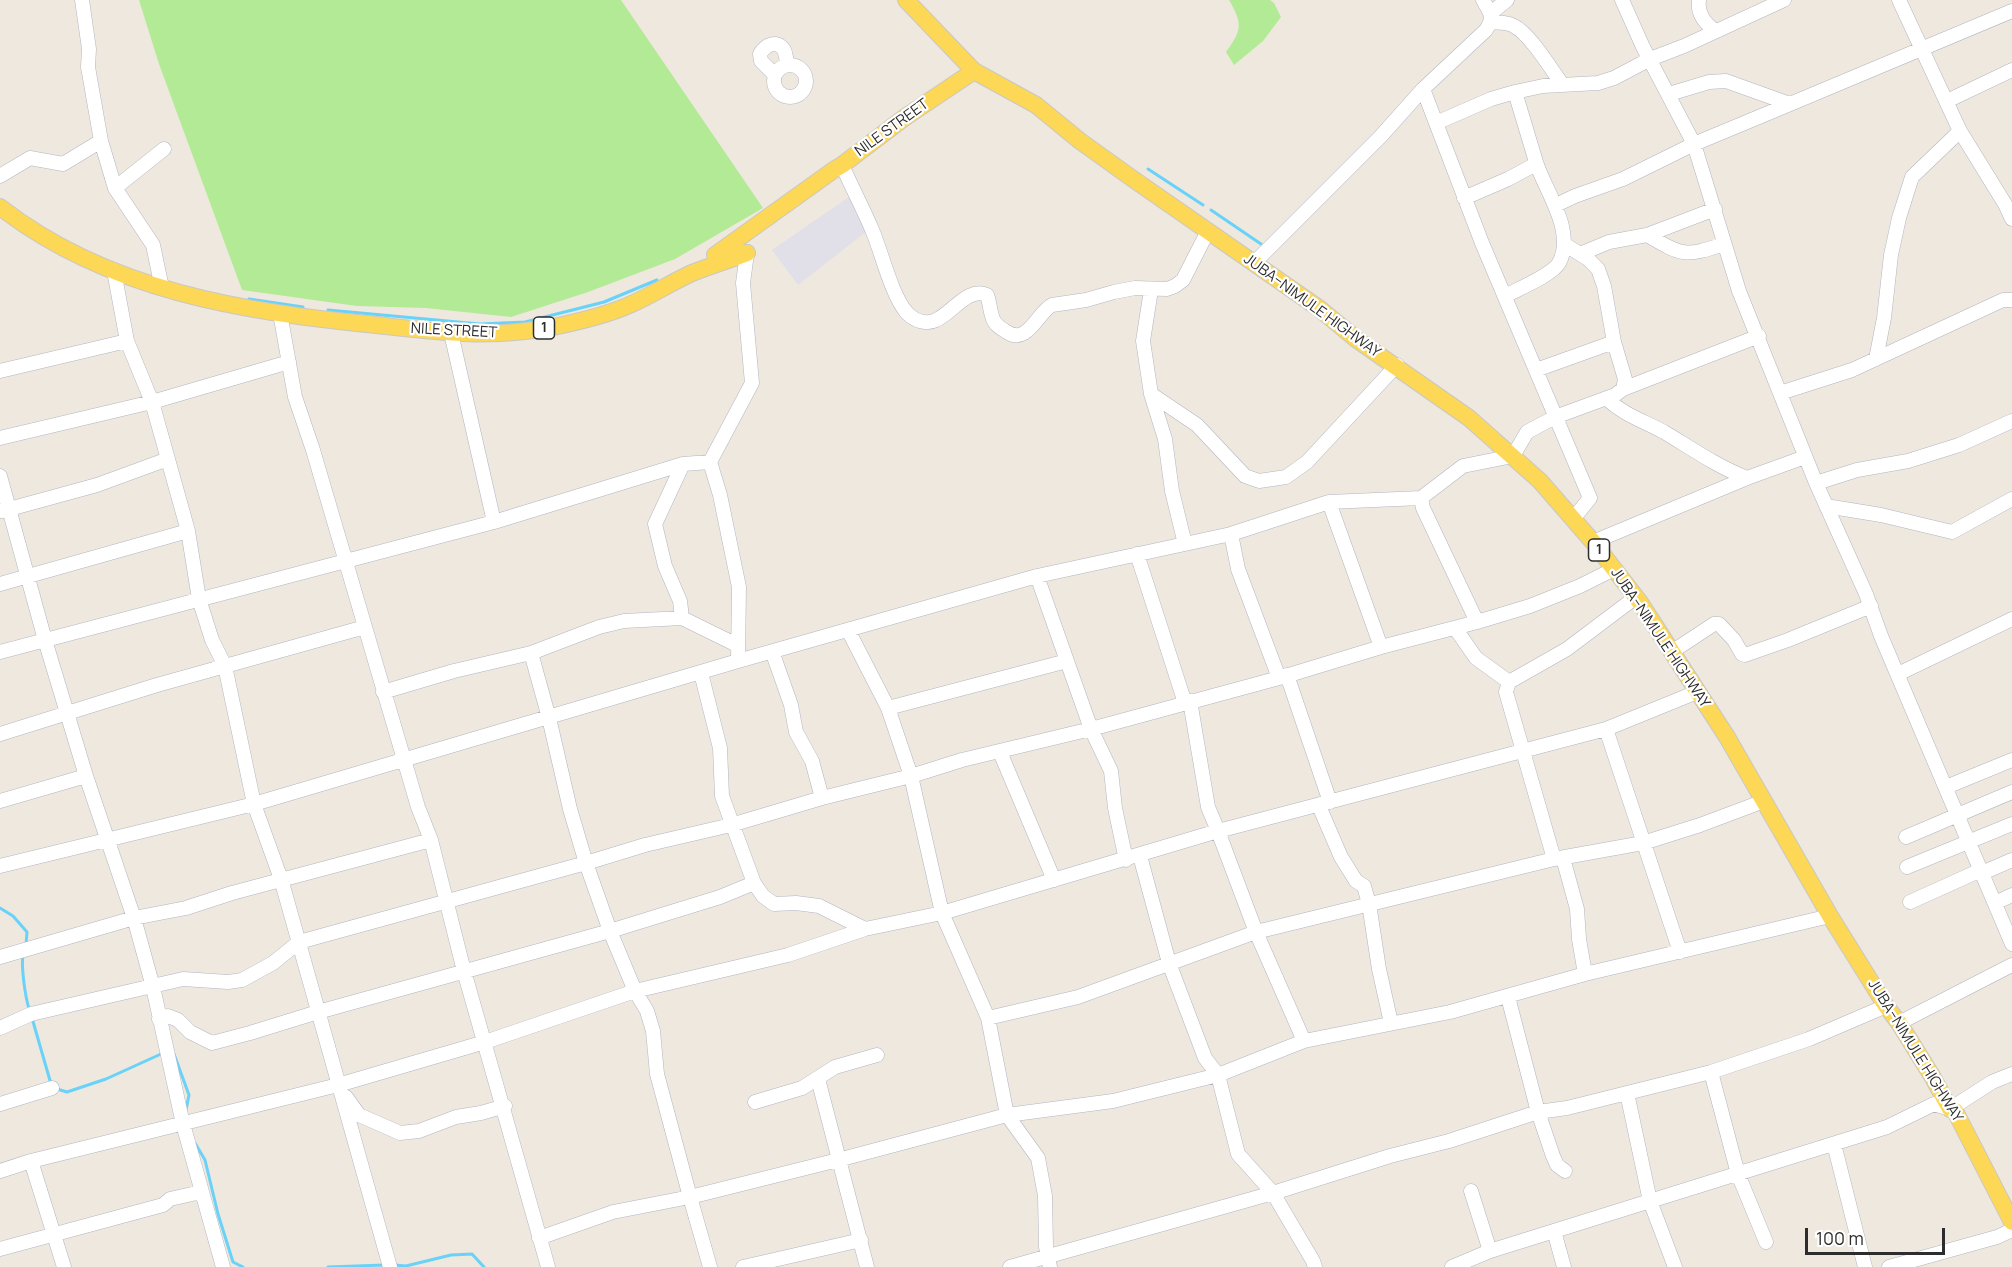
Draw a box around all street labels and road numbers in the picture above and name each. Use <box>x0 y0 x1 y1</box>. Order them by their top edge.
street label: NILE STREET <box>852 95 932 161</box>
street label: JUBA–NIMULE HIGHWAY <box>1240 250 1384 362</box>
road number: 1 <box>534 317 554 339</box>
street label: NILE STREET <box>410 320 498 342</box>
road number: 1 <box>1588 539 1610 561</box>
street label: JUBA–NIMULE HIGHWAY <box>1606 565 1714 711</box>
street label: JUBA–NIMULE HIGHWAY <box>1864 976 1966 1126</box>

